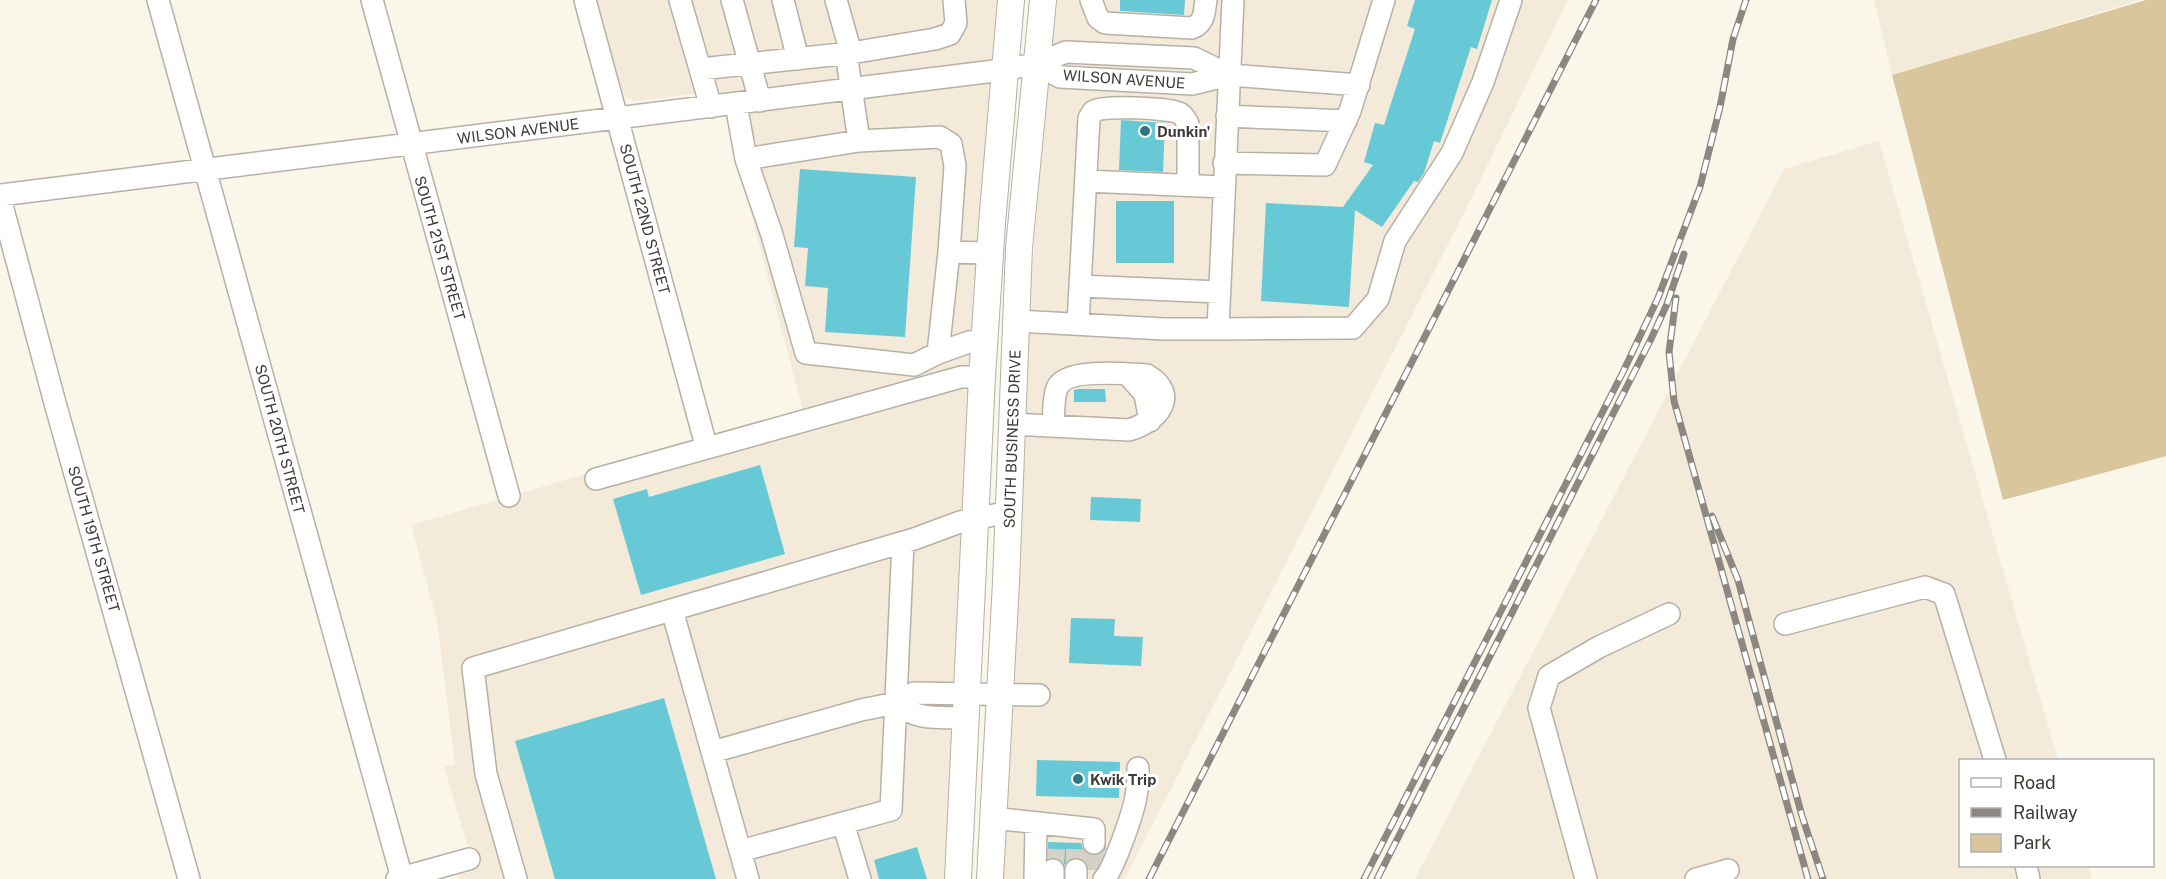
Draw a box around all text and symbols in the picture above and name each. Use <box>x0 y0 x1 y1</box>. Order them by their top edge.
street label: WILSON AVENUE <box>1062 66 1186 92</box>
street label: WILSON AVENUE <box>456 115 580 147</box>
place label: Dunkin' <box>1157 123 1211 140</box>
marker: Dunkin' <box>1138 124 1152 138</box>
street label: SOUTH 22ND STREET <box>617 142 673 296</box>
street label: SOUTH 21ST STREET <box>411 174 469 322</box>
street label: SOUTH BUSINESS DRIVE <box>1000 349 1024 529</box>
street label: SOUTH 20TH STREET <box>252 362 308 516</box>
street label: SOUTH 19TH STREET <box>65 464 123 614</box>
legend <box>1959 759 2154 867</box>
place label: Kwik Trip <box>1090 771 1156 788</box>
marker: Kwik Trip <box>1071 772 1085 786</box>
text: Road <box>2013 772 2056 793</box>
text: Railway <box>2013 802 2078 823</box>
text: Park <box>2013 832 2051 853</box>

